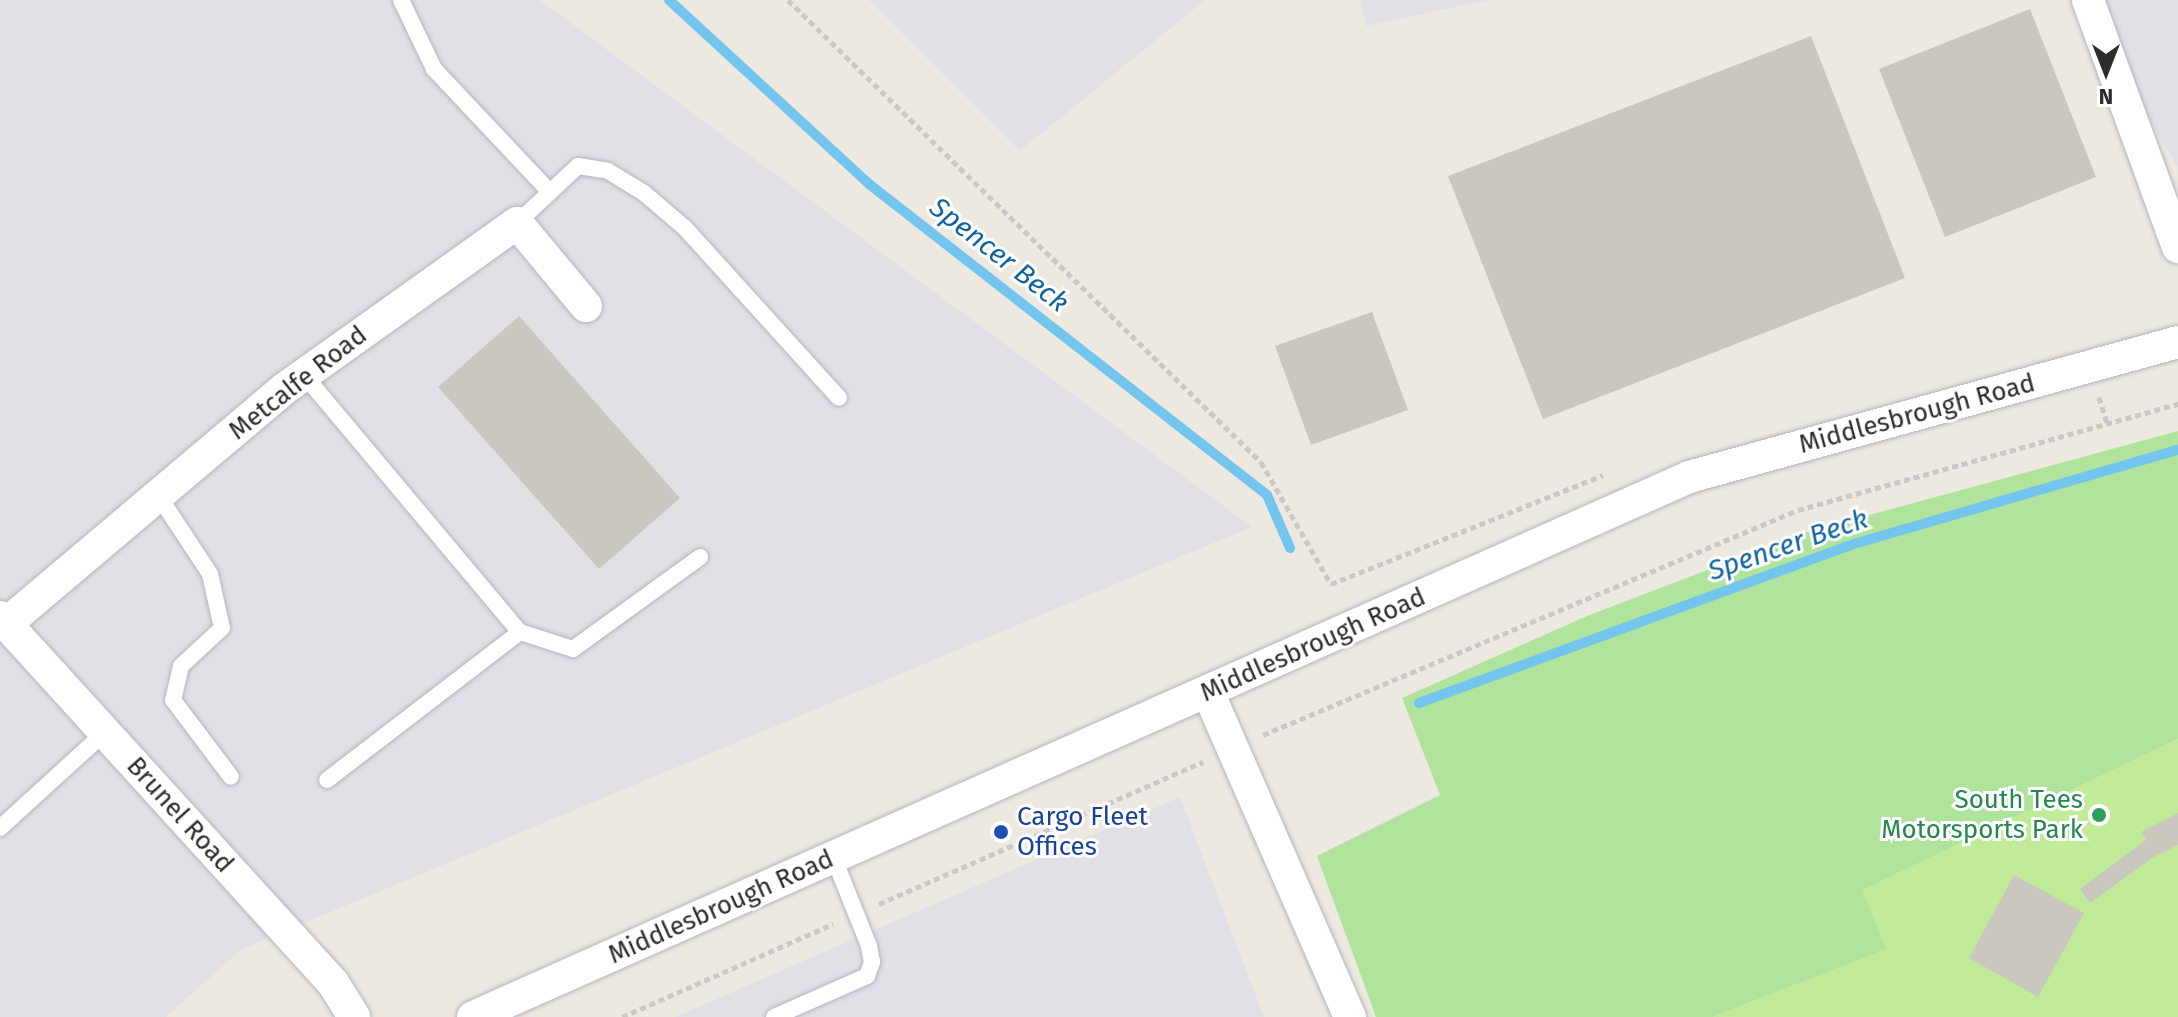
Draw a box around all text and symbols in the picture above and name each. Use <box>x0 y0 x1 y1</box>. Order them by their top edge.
north arrow <box>2066 32 2146 112</box>
text: N <box>2099 83 2113 110</box>
water label: Spencer Beck <box>923 190 1075 320</box>
street label: Metcalfe Road <box>223 319 373 447</box>
street label: Middlesbrough Road <box>1796 367 2038 461</box>
water label: Spencer Beck <box>1704 502 1872 588</box>
street label: Middlesbrough Road <box>1196 581 1430 709</box>
street label: Brunel Road <box>120 751 240 879</box>
place label: South Tees Motorsports Park <box>1881 784 2083 846</box>
place label: Cargo Fleet Offices <box>1017 801 1148 862</box>
marker: South Tees Motorsports Park <box>2090 806 2108 824</box>
marker: Cargo Fleet Offices <box>992 823 1010 841</box>
street label: Middlesbrough Road <box>604 843 838 971</box>

